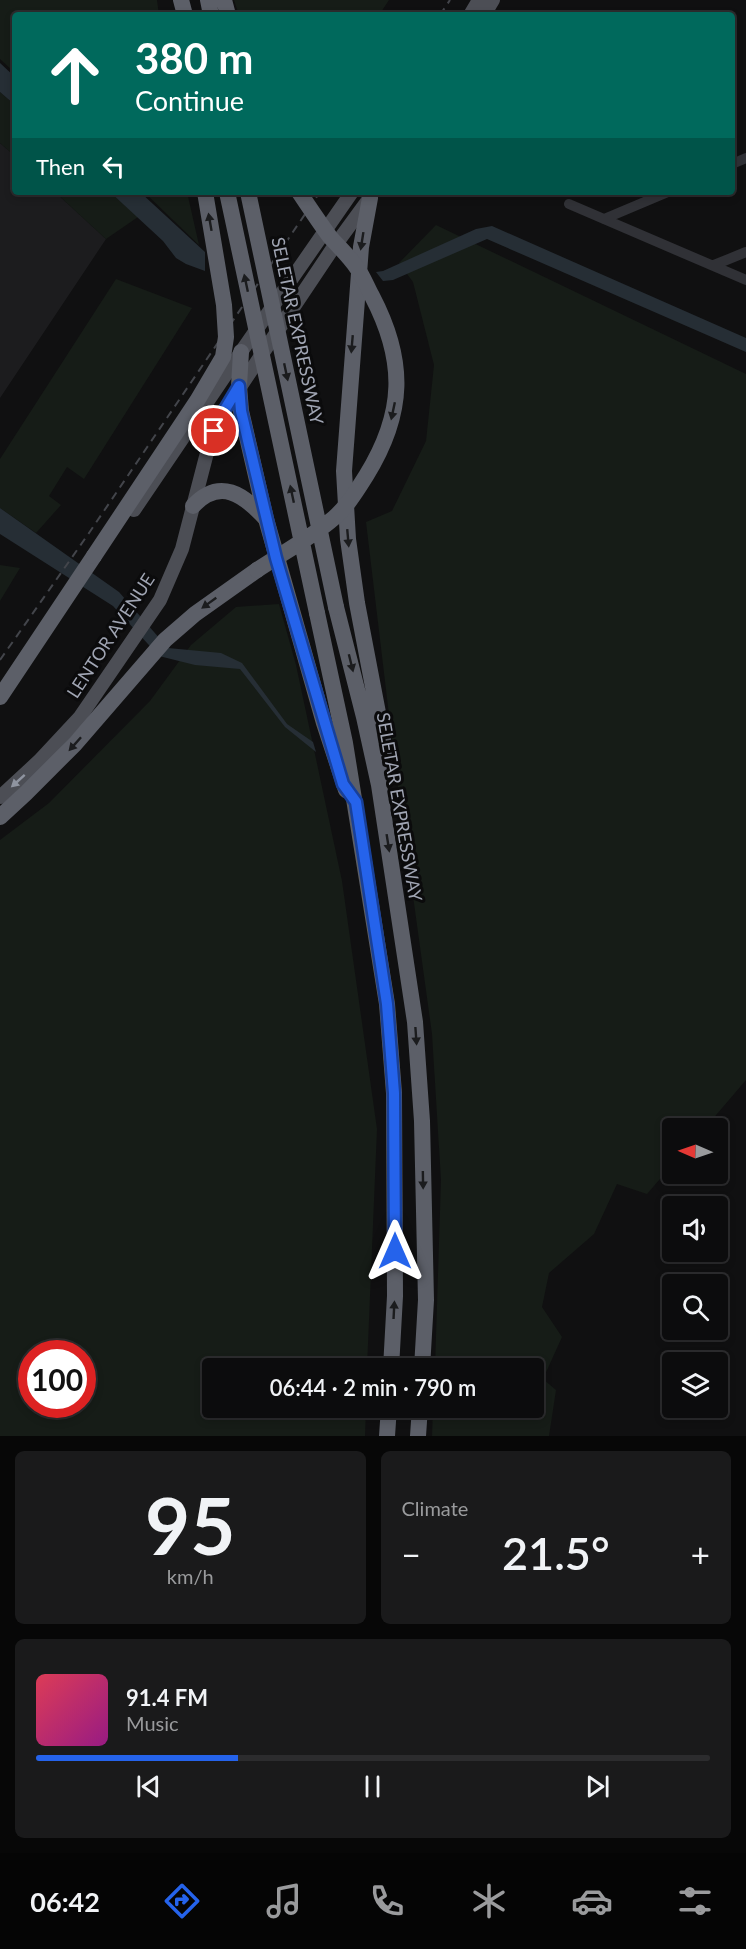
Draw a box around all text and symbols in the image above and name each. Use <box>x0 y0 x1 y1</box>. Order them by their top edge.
text: 380 m <box>135 33 253 83</box>
icon: ahead <box>36 36 114 114</box>
text: Continue <box>135 84 244 117</box>
icon: left <box>97 150 130 183</box>
text: Then <box>36 153 85 180</box>
one-way arrow <box>205 213 214 232</box>
one-way arrow <box>358 232 367 251</box>
street label: SELETAR EXPRESSWAY <box>267 235 329 427</box>
one-way arrow <box>241 274 251 292</box>
one-way arrow <box>348 334 357 353</box>
one-way arrow <box>282 363 291 382</box>
one-way arrow <box>388 401 397 420</box>
pin <box>188 405 239 456</box>
icon: arrive <box>197 414 230 447</box>
one-way arrow <box>286 485 296 503</box>
one-way arrow <box>343 529 353 548</box>
street label: LENTOR AVENUE <box>62 569 159 702</box>
one-way arrow <box>202 597 217 609</box>
one-way arrow <box>346 654 356 673</box>
street label: SELETAR EXPRESSWAY <box>373 711 428 904</box>
one-way arrow <box>69 736 82 751</box>
one-way arrow <box>11 774 26 787</box>
one-way arrow <box>383 833 392 852</box>
one-way arrow <box>411 1026 420 1045</box>
north arrow <box>662 1118 728 1184</box>
map controls <box>662 1118 728 1418</box>
one-way arrow <box>418 1170 428 1189</box>
button: sound <box>662 1196 728 1262</box>
position arrow <box>363 1219 427 1283</box>
button: search <box>662 1274 728 1340</box>
one-way arrow <box>390 1300 399 1319</box>
speed limit sign: 100 <box>18 1340 96 1418</box>
button: layers <box>662 1352 728 1418</box>
text: 06:44 · 2 min · 790 m <box>270 1374 476 1401</box>
text: 95 <box>145 1478 235 1572</box>
text: Climate <box>402 1496 468 1520</box>
text: 21.5° <box>502 1526 610 1580</box>
text: − <box>402 1534 421 1574</box>
text: + <box>691 1534 710 1574</box>
text: km/h <box>167 1564 214 1588</box>
text: 91.4 FM <box>126 1684 208 1711</box>
text: Music <box>126 1711 179 1735</box>
icon: previous <box>132 1770 165 1803</box>
icon: pause <box>356 1770 389 1803</box>
icon: next <box>581 1770 614 1803</box>
icon: directions <box>161 1880 203 1922</box>
icon: music <box>263 1880 305 1922</box>
icon: phone <box>366 1880 408 1922</box>
icon: climate <box>468 1880 510 1922</box>
icon: car <box>571 1880 613 1922</box>
icon: filters <box>674 1880 716 1922</box>
text: 06:42 <box>30 1885 100 1918</box>

